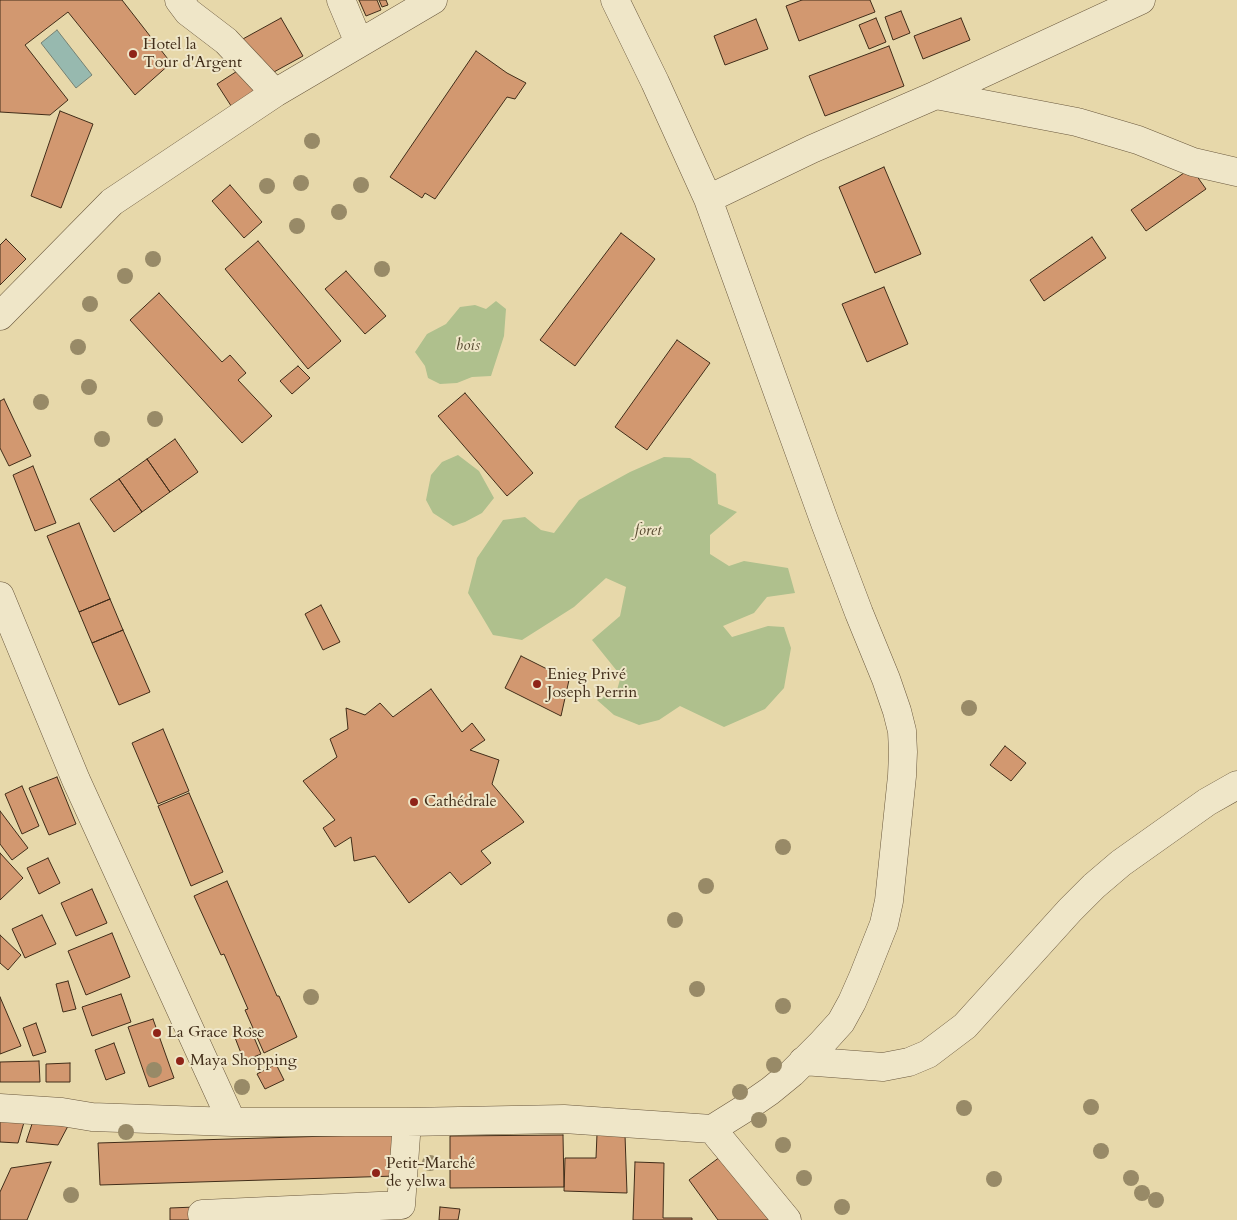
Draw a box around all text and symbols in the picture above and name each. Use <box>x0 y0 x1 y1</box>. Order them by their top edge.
place label: Hotel la Tour d'Argent <box>143 35 242 73</box>
marker: Hotel la Tour d'Argent <box>127 48 139 60</box>
park label: bois <box>456 336 480 356</box>
park label: foret <box>634 521 662 541</box>
place label: Enieg Privé Joseph Perrin <box>547 665 637 703</box>
marker: Enieg Privé Joseph Perrin <box>531 678 543 690</box>
place label: Cathédrale <box>424 792 497 812</box>
marker: Cathédrale <box>408 796 420 808</box>
place label: La Grace Rose <box>167 1023 265 1043</box>
marker: La Grace Rose <box>151 1027 163 1039</box>
place label: Maya Shopping <box>190 1051 297 1071</box>
marker: Maya Shopping <box>174 1055 186 1067</box>
place label: Petit-Marché de yelwa <box>386 1154 476 1192</box>
marker: Petit-Marché de yelwa <box>370 1167 382 1179</box>

